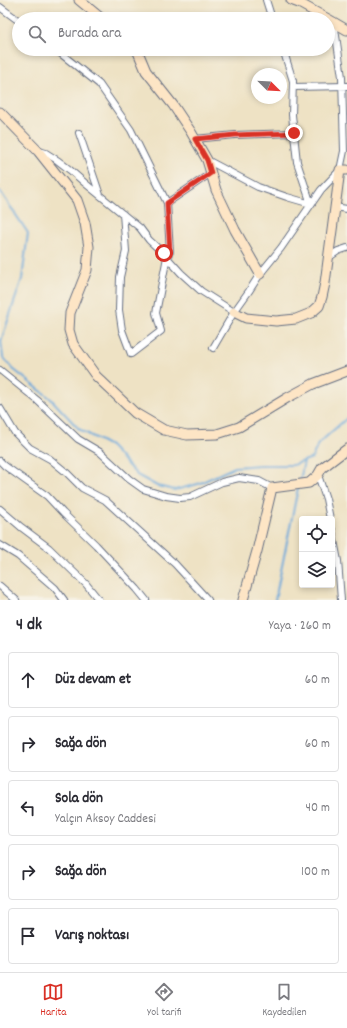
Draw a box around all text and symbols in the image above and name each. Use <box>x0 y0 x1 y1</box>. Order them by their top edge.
search box <box>12 12 335 56</box>
icon: search <box>26 23 48 45</box>
text: Burada ara <box>58 23 121 45</box>
north arrow <box>251 68 287 104</box>
route end <box>285 124 303 142</box>
route start <box>155 244 173 262</box>
map controls <box>299 516 335 588</box>
button: locate <box>299 516 335 552</box>
button: layers <box>299 552 335 588</box>
text: 4 dk <box>16 614 42 638</box>
text: Yaya · 260 m <box>269 617 331 636</box>
icon: ahead <box>17 669 39 691</box>
text: Düz devam et <box>55 669 131 691</box>
text: 60 m <box>305 671 330 690</box>
icon: right <box>17 733 39 755</box>
text: Sağa dön <box>55 733 106 755</box>
text: 60 m <box>305 735 330 754</box>
text: Sola dön <box>55 788 103 810</box>
icon: left <box>17 797 39 819</box>
text: 40 m <box>306 799 330 818</box>
text: Yalçın Aksoy Caddesi <box>55 810 156 829</box>
icon: right <box>17 861 39 883</box>
text: Sağa dön <box>55 861 106 883</box>
text: 100 m <box>301 863 330 882</box>
icon: arrive <box>17 925 39 947</box>
text: Varış noktası <box>55 925 129 947</box>
tab: Harita <box>40 981 66 1021</box>
tab: Yol tarifi <box>147 981 182 1021</box>
tab: Kaydedilen <box>262 981 307 1021</box>

